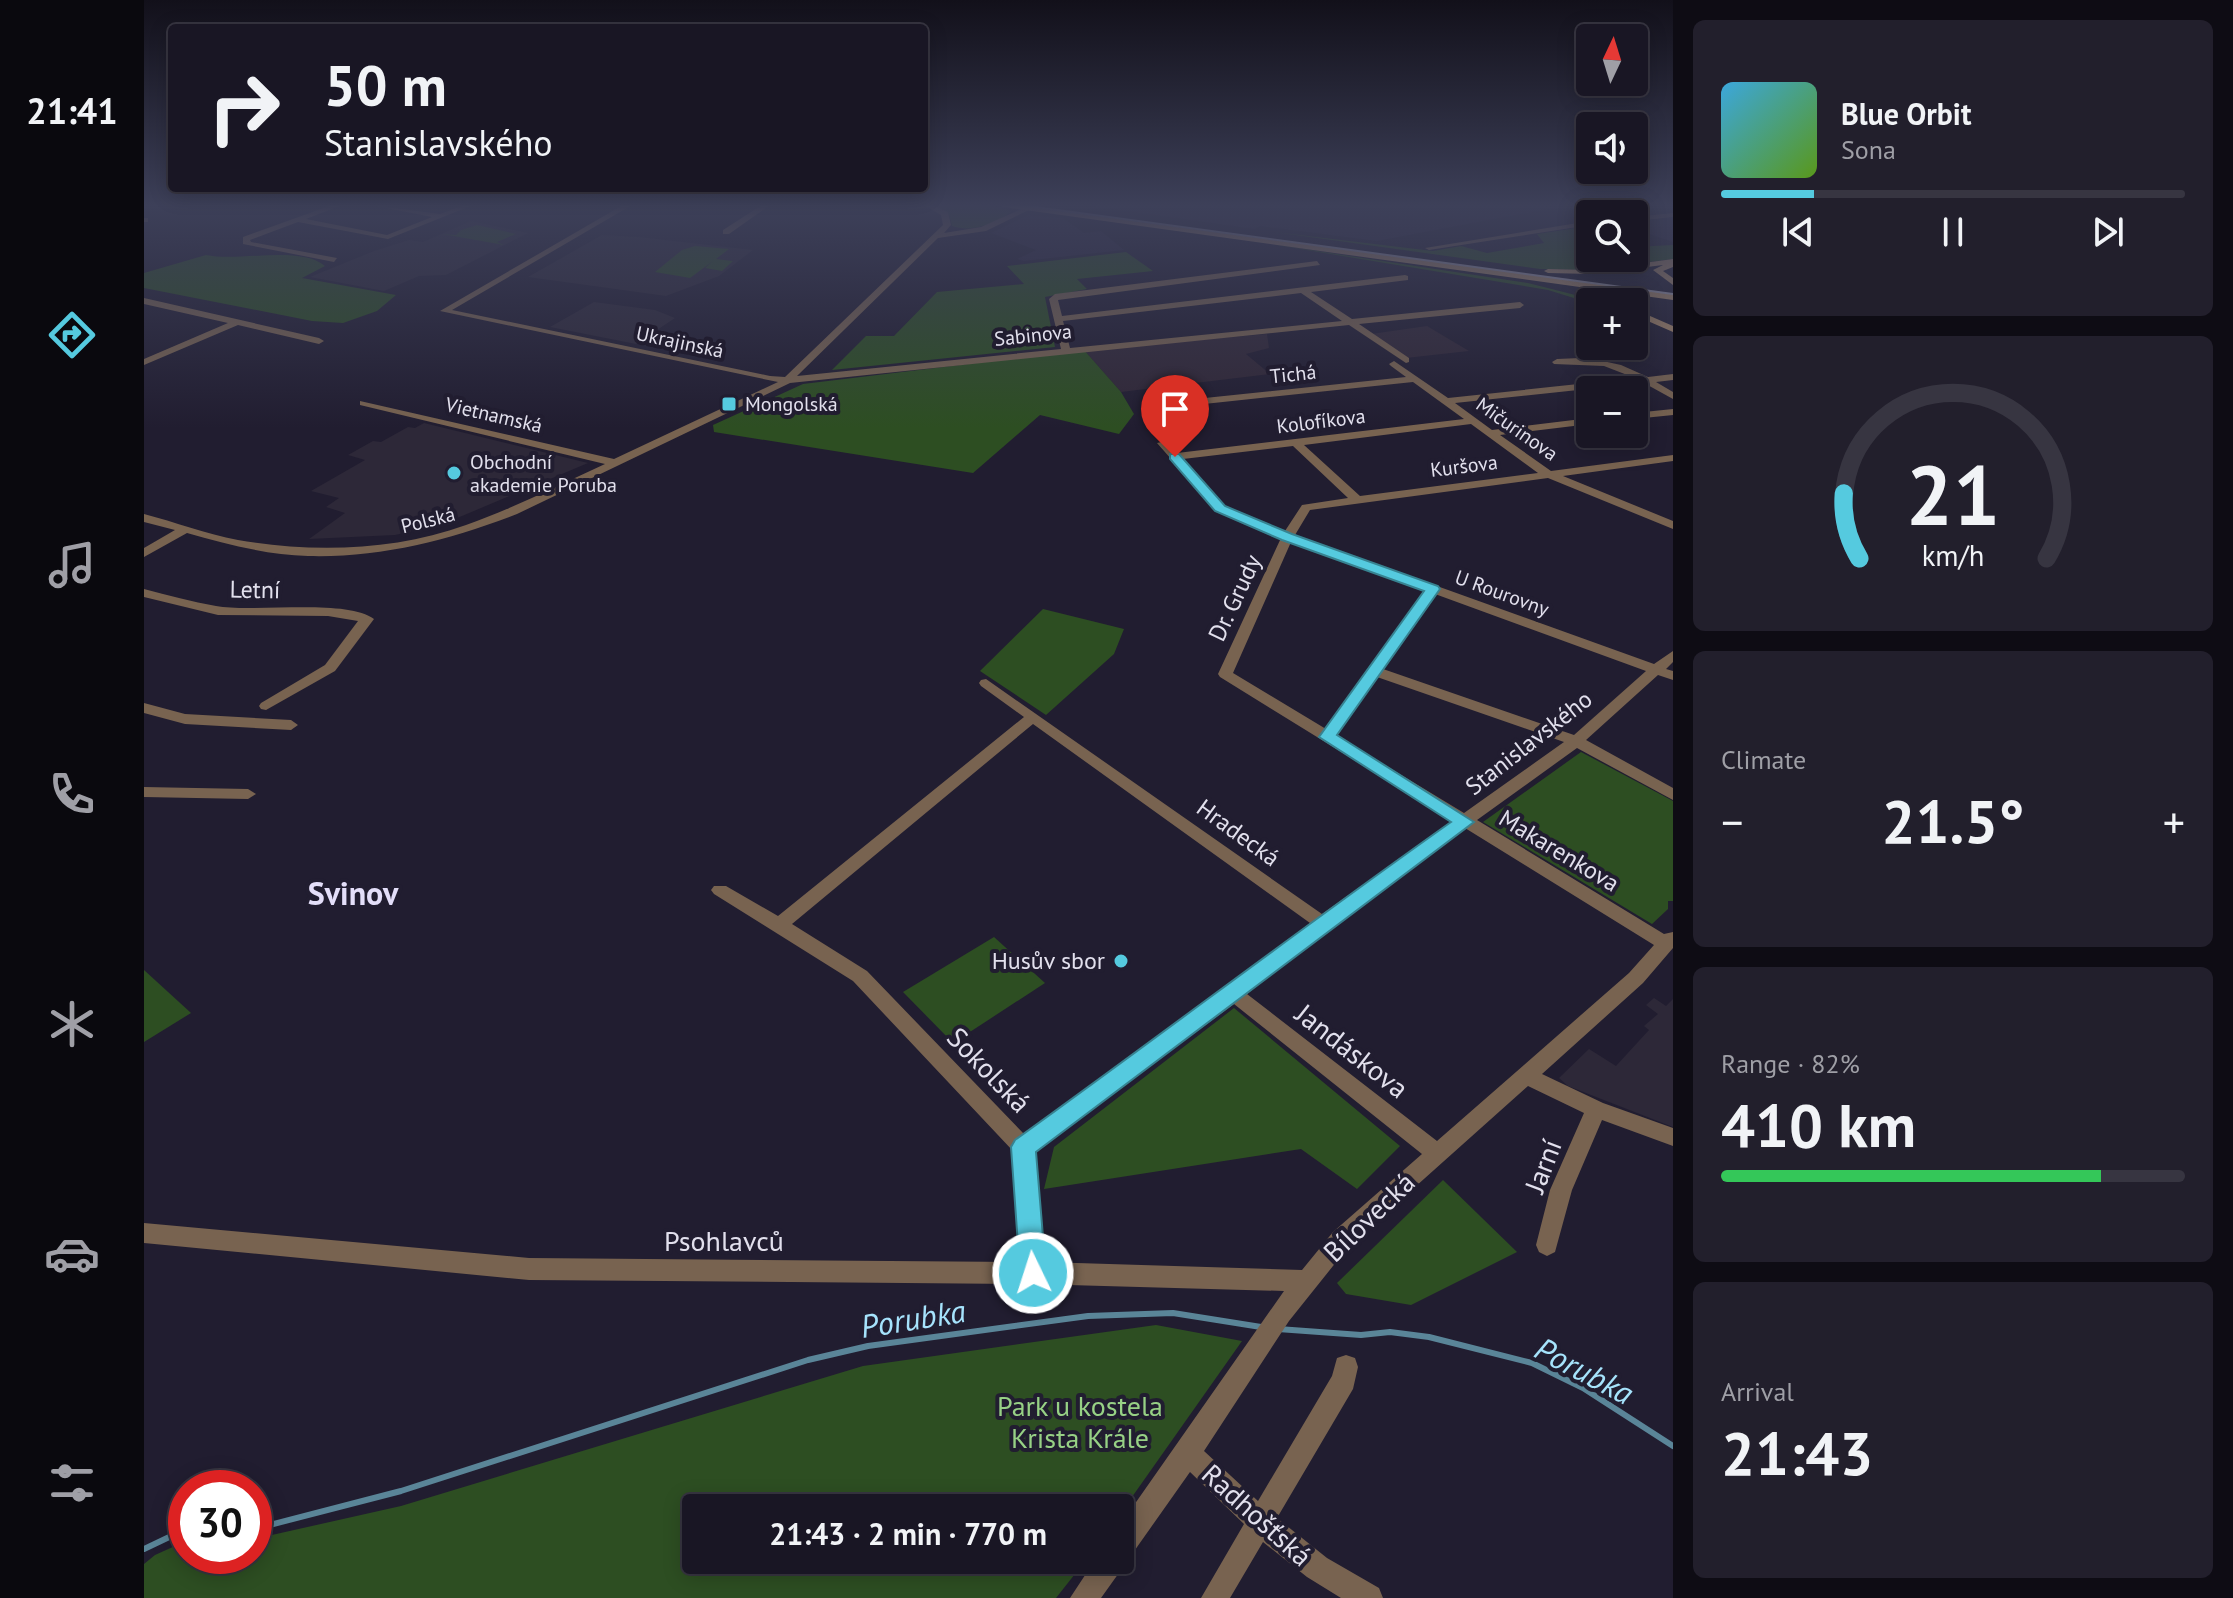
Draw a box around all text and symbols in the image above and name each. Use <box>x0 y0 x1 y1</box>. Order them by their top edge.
north arrow <box>1576 24 1648 96</box>
map controls <box>1576 24 1648 448</box>
text: 50 m <box>324 49 447 121</box>
icon: right <box>192 56 296 160</box>
text: 21:41 <box>26 87 118 134</box>
text: Blue Orbit <box>1841 94 1971 133</box>
button: sound <box>1576 112 1648 184</box>
text: Stanislavského <box>324 119 553 166</box>
text: Sona <box>1841 133 1896 166</box>
button: search <box>1576 200 1648 272</box>
icon: previous <box>1776 210 1820 254</box>
icon: pause <box>1931 210 1975 254</box>
icon: next <box>2086 210 2130 254</box>
button: + <box>1576 288 1648 360</box>
icon: directions <box>44 307 100 363</box>
street label: Sabinova <box>993 318 1073 352</box>
street label: Ukrajinská <box>634 320 726 364</box>
street label: Tichá <box>1269 359 1317 389</box>
pin <box>1141 375 1209 457</box>
button: − <box>1576 376 1648 448</box>
icon: arrive <box>1153 387 1197 431</box>
street label: Vietnamská <box>442 391 545 439</box>
place label: Mongolská <box>745 391 838 417</box>
street label: Mičurinova <box>1471 391 1563 467</box>
marker: Mongolská <box>720 395 738 413</box>
street label: Kolofíkova <box>1275 403 1367 439</box>
text: 21 <box>1906 440 2000 548</box>
place label: Obchodní akademie Poruba <box>470 449 617 498</box>
street label: Kuršova <box>1429 449 1499 483</box>
marker: Obchodní akademie Poruba <box>445 464 463 482</box>
street label: Polská <box>398 501 458 539</box>
icon: music <box>44 537 100 593</box>
text: km/h <box>1922 538 1984 575</box>
street label: Dr. Grudy <box>1201 550 1268 646</box>
street label: U Rourovny <box>1452 564 1553 622</box>
street label: Letní <box>229 574 281 605</box>
street label: Stanislavského <box>1459 683 1598 802</box>
text: Climate <box>1721 743 1806 776</box>
icon: phone <box>44 766 100 822</box>
text: 21.5° <box>1881 782 2025 860</box>
street label: Hradecká <box>1191 792 1286 873</box>
text: − <box>1721 793 1743 850</box>
text: + <box>2163 793 2185 850</box>
street label: Makarenkova <box>1493 803 1625 899</box>
district label: Svinov <box>308 872 399 914</box>
place label: Husův sbor <box>992 945 1105 976</box>
marker: Husův sbor <box>1112 952 1130 970</box>
street label: Jandáskova <box>1288 994 1416 1106</box>
icon: climate <box>44 996 100 1052</box>
street label: Sokolská <box>940 1019 1039 1120</box>
text: Range · 82% <box>1721 1047 1860 1080</box>
text: 410 km <box>1721 1086 1916 1164</box>
street label: Jarní <box>1515 1134 1570 1199</box>
street label: Bílovecká <box>1315 1164 1422 1269</box>
street label: Psohlavců <box>664 1222 784 1259</box>
icon: car <box>44 1226 100 1282</box>
position arrow <box>991 1231 1075 1315</box>
water label: Porubka <box>857 1289 969 1347</box>
water label: Porubka <box>1528 1327 1641 1414</box>
text: Arrival <box>1721 1375 1794 1408</box>
park label: Park u kostela Krista Krále <box>997 1387 1163 1456</box>
text: 21:43 <box>1721 1414 1873 1492</box>
icon: filters <box>44 1455 100 1511</box>
street label: Radhošťská <box>1194 1455 1320 1574</box>
speed limit sign: 30 <box>168 1470 272 1574</box>
text: 21:43 · 2 min · 770 m <box>769 1514 1047 1553</box>

